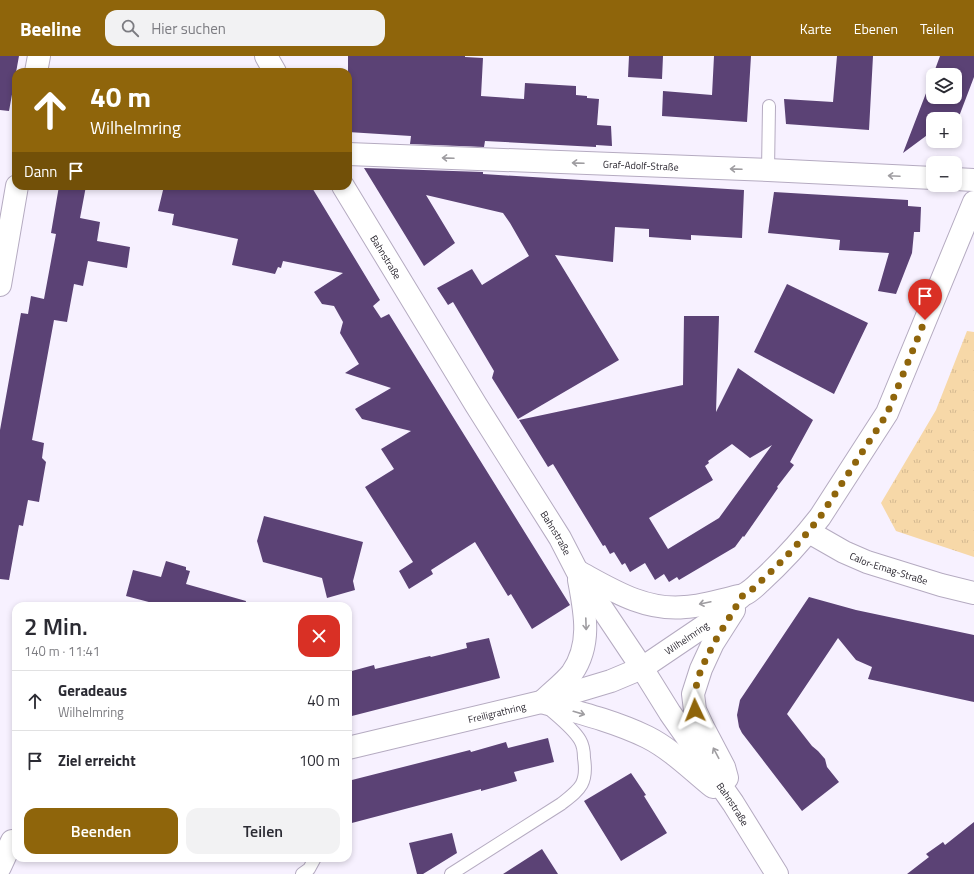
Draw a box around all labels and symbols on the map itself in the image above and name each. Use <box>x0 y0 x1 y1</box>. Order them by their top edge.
one-way arrow <box>442 154 455 162</box>
street label: Graf-Adolf-Straße <box>603 156 679 174</box>
one-way arrow <box>572 159 585 167</box>
one-way arrow <box>730 165 743 173</box>
one-way arrow <box>888 173 901 180</box>
street label: Bahnstraße <box>367 232 405 282</box>
pin <box>908 279 942 320</box>
street label: Bahnstraße <box>537 508 575 558</box>
street label: Calor-Emag-Straße <box>847 548 930 588</box>
one-way arrow <box>699 600 712 608</box>
one-way arrow <box>582 617 589 630</box>
street label: Wilhelmring <box>661 617 712 658</box>
position arrow <box>674 689 716 731</box>
street label: Freiligrathring <box>466 698 527 727</box>
one-way arrow <box>572 710 585 717</box>
one-way arrow <box>712 747 720 759</box>
street label: Bahnstraße <box>713 779 753 829</box>

